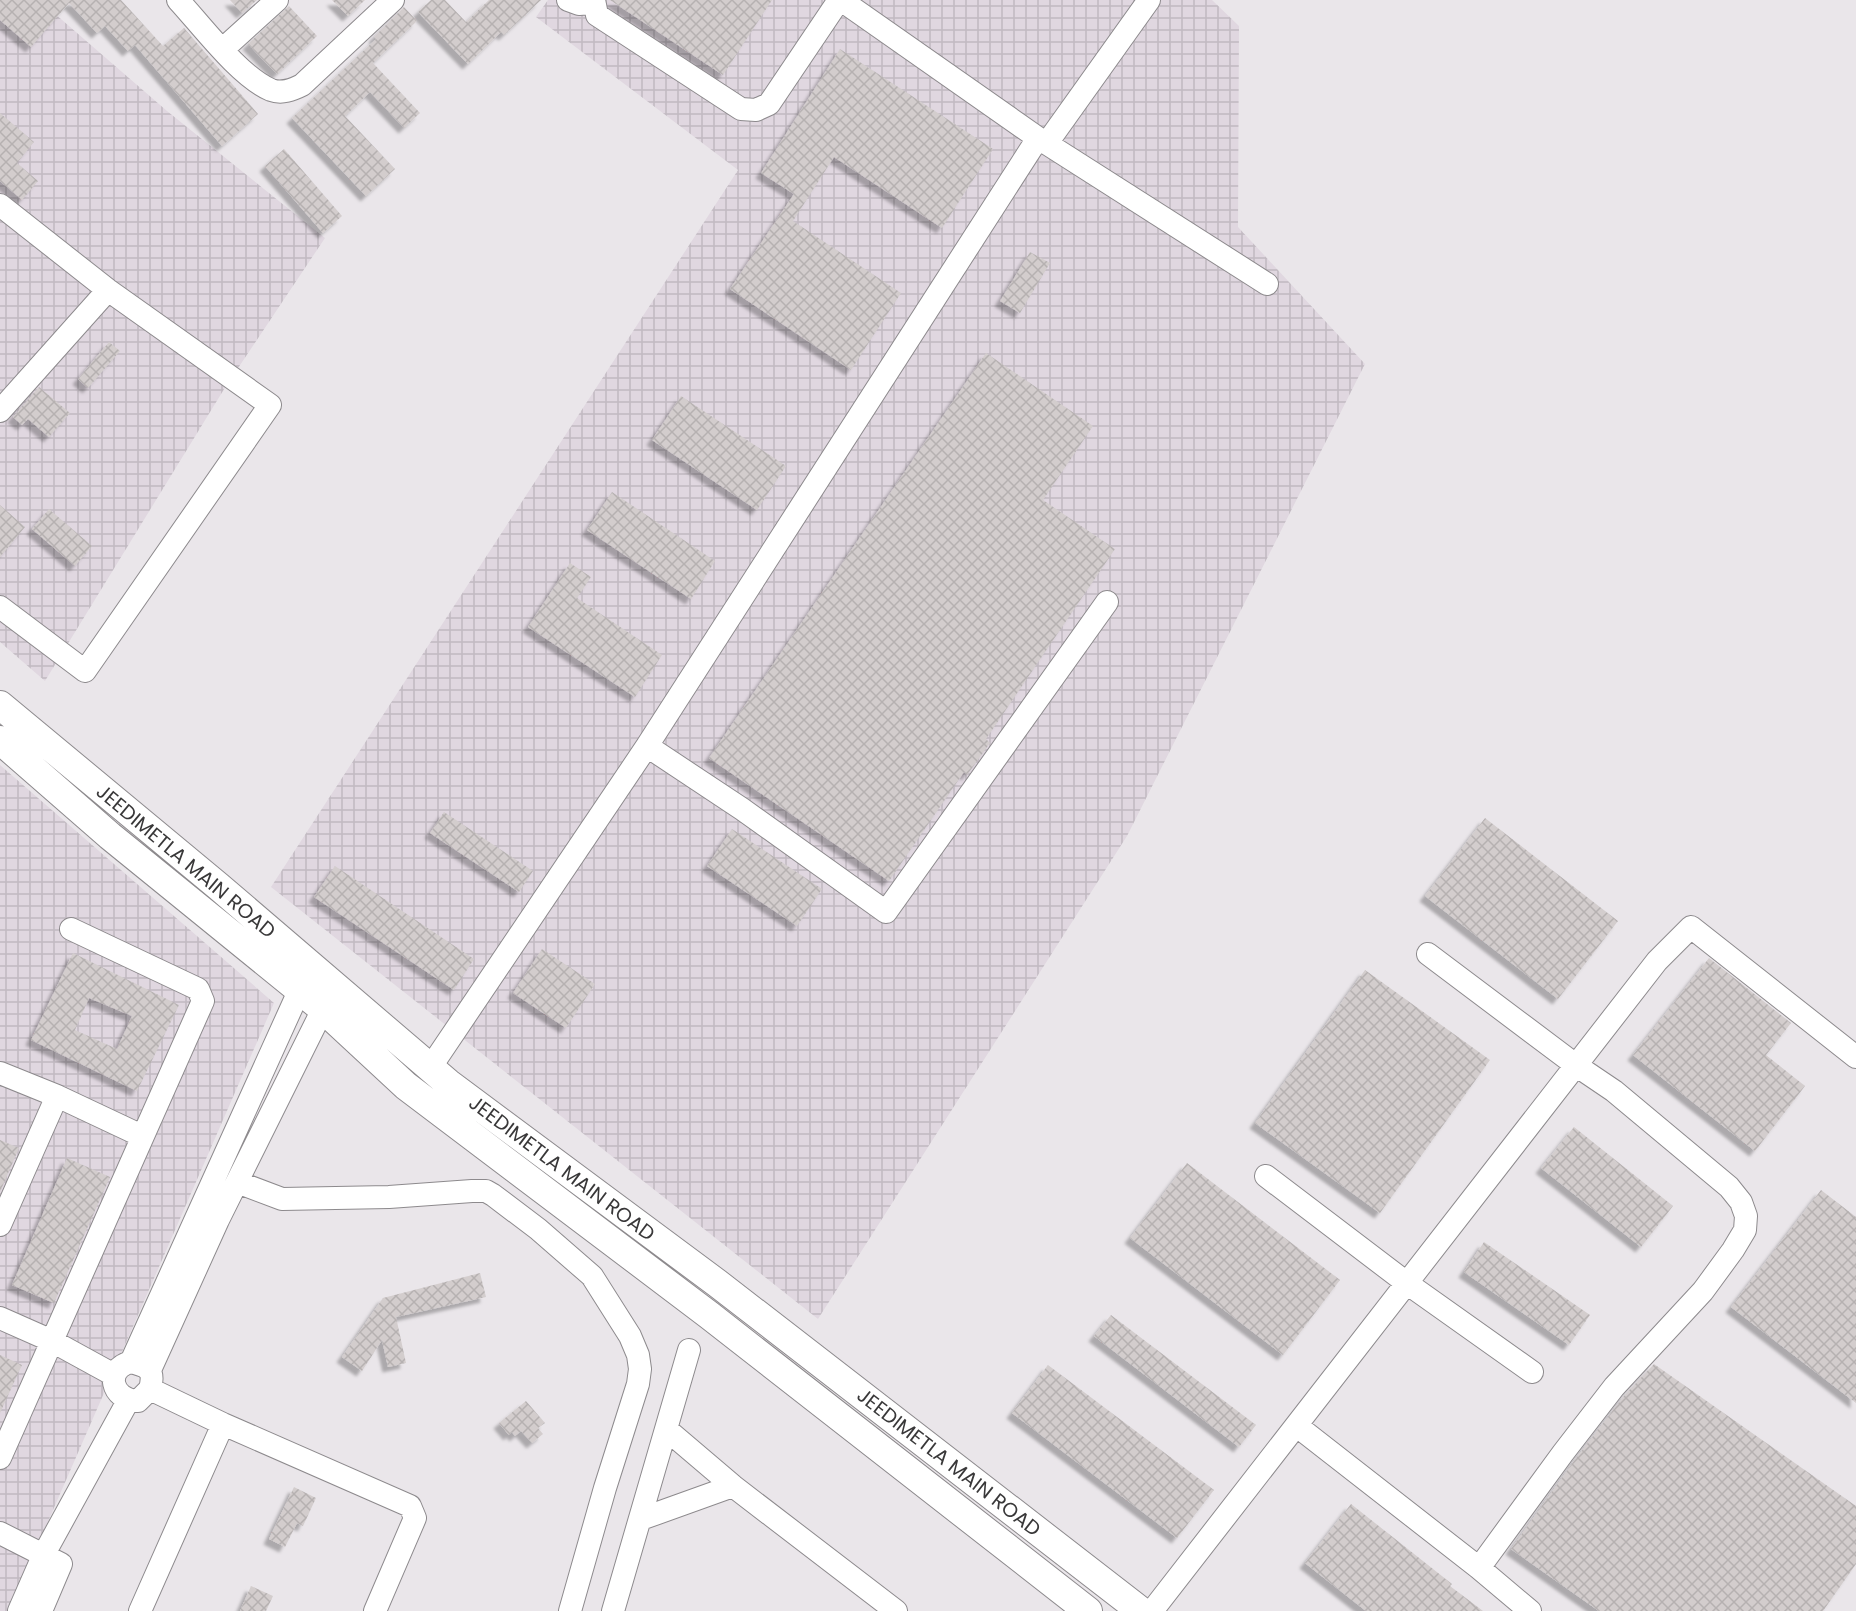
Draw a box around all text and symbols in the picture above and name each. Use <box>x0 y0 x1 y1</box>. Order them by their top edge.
street label: JEEDIMETLA MAIN ROAD <box>90 777 282 945</box>
street label: JEEDIMETLA MAIN ROAD <box>463 1089 661 1247</box>
street label: JEEDIMETLA MAIN ROAD <box>851 1381 1047 1543</box>

